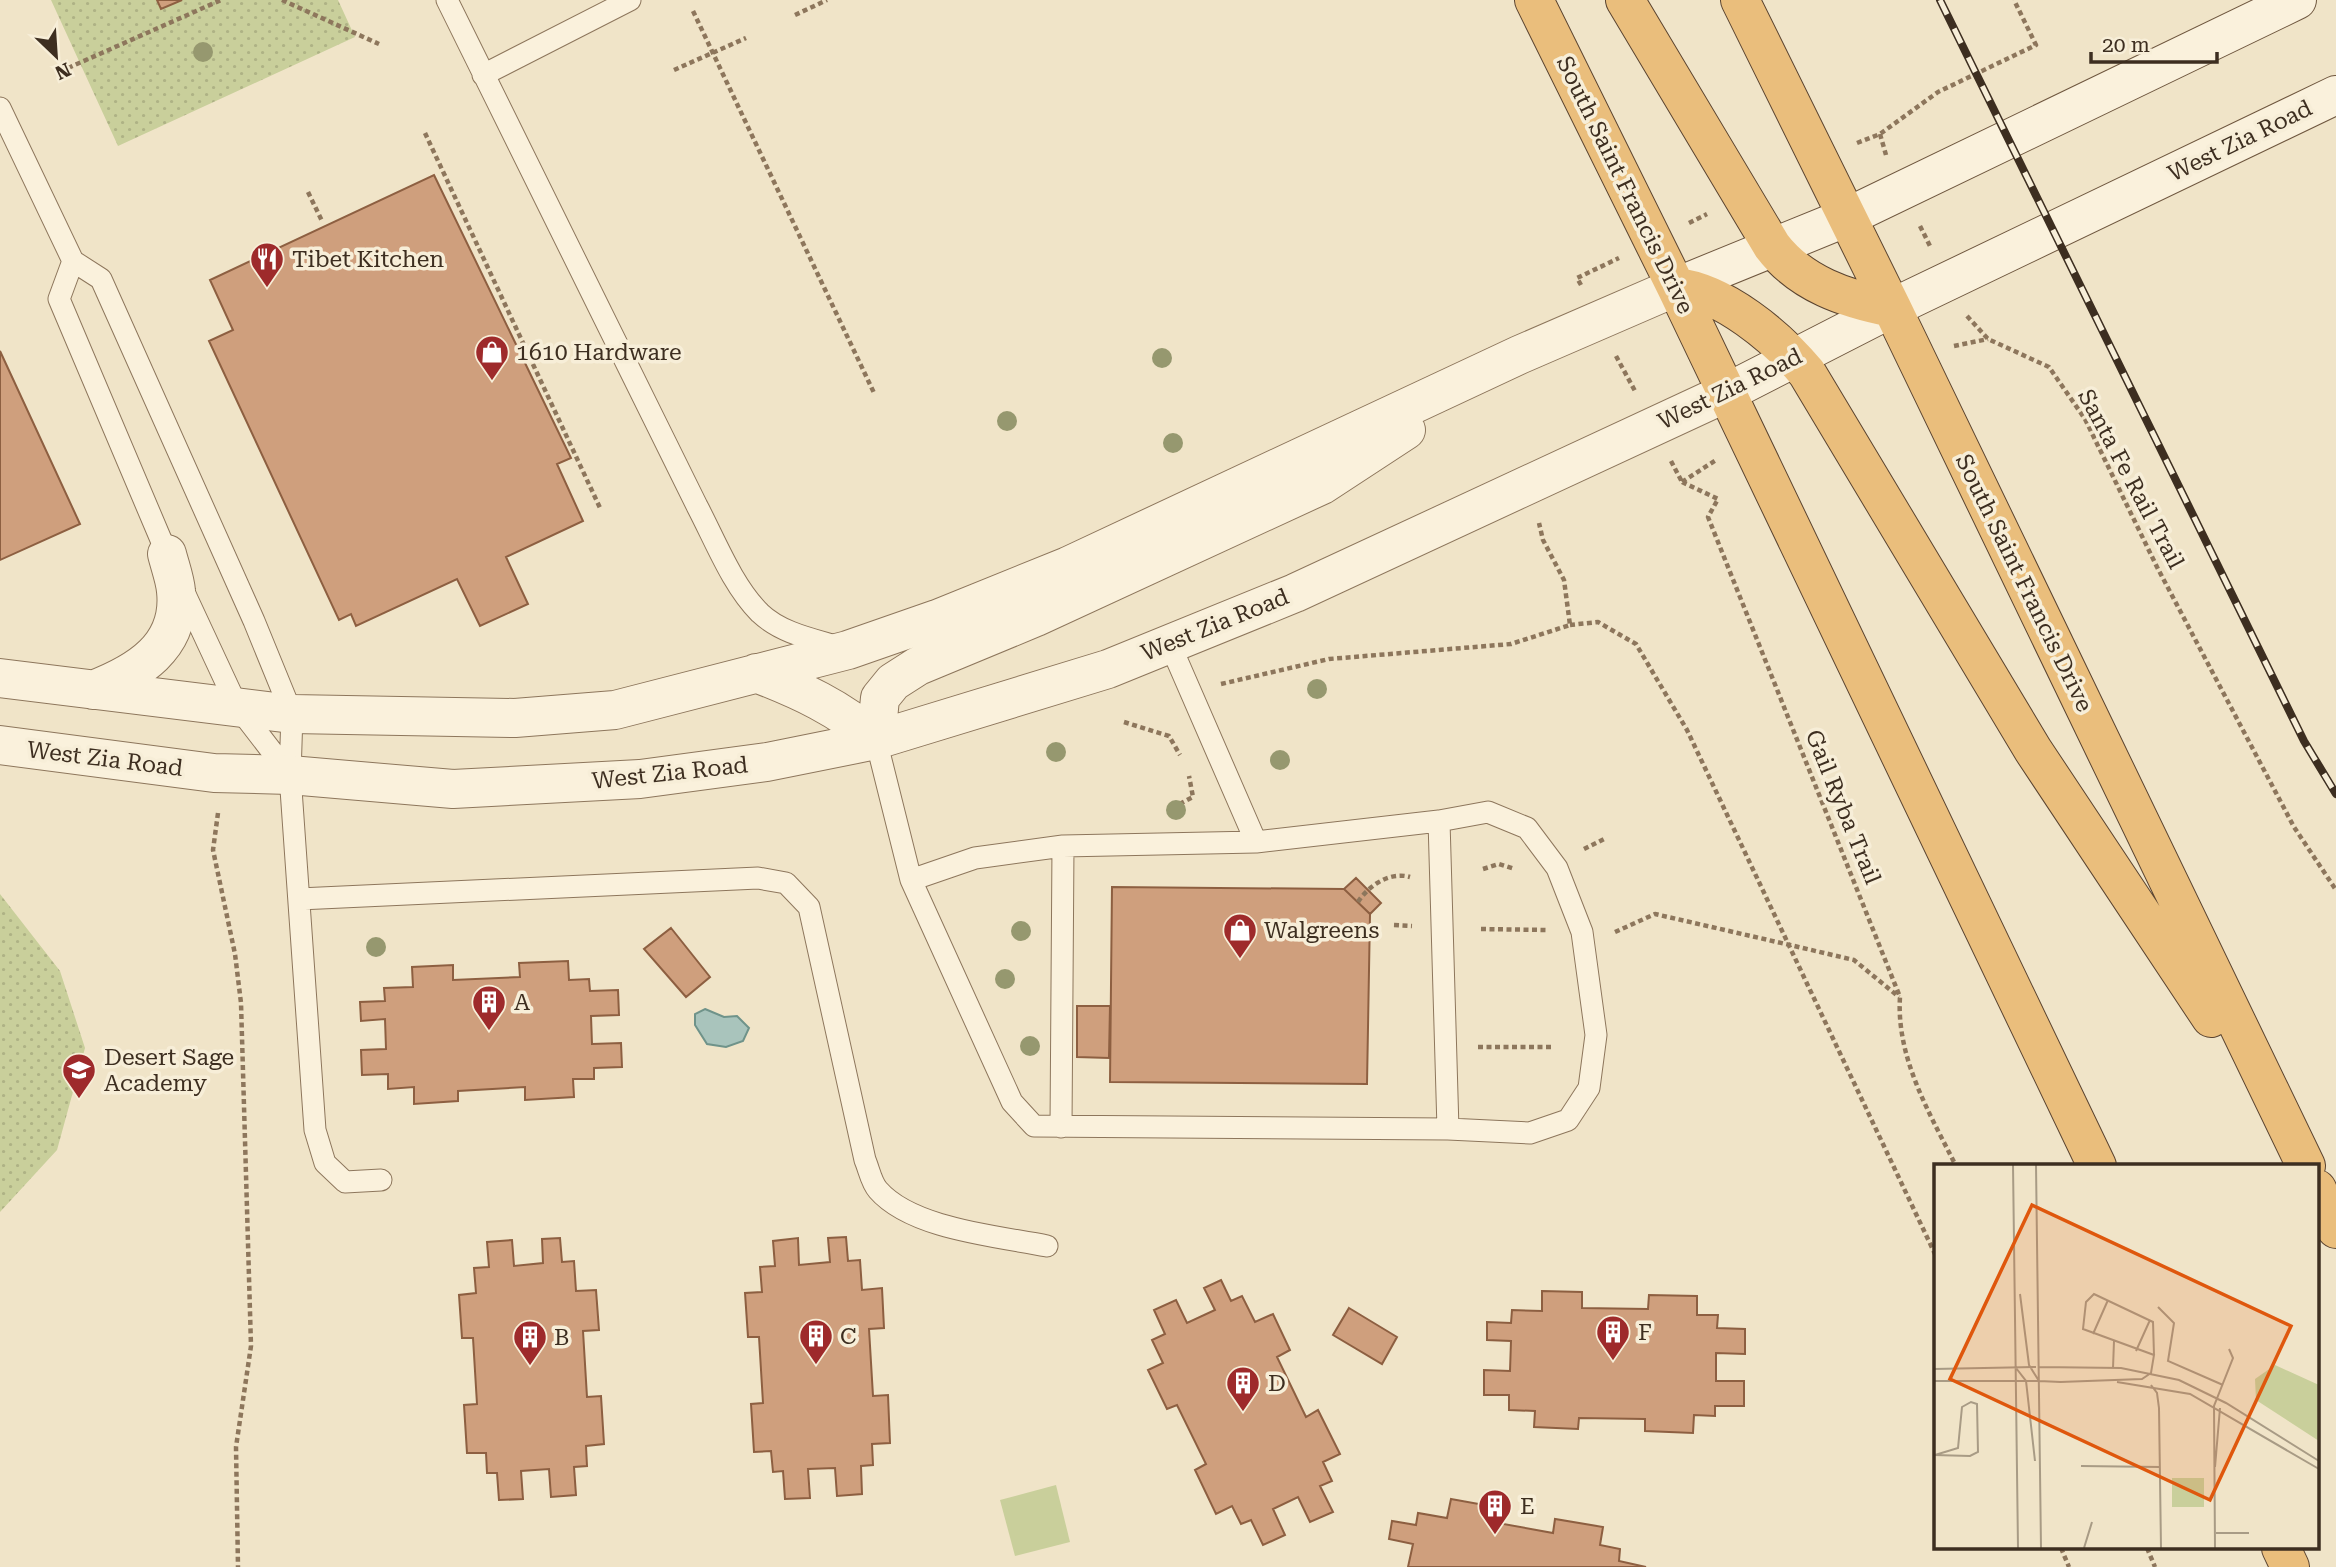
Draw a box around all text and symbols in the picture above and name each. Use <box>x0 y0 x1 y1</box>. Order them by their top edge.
north arrow <box>21 21 91 91</box>
scale bar <box>2091 21 2217 65</box>
text: 20 m <box>2102 33 2150 57</box>
street label: South Saint Francis Drive <box>1551 52 1699 318</box>
text: N <box>51 57 74 85</box>
street label: West Zia Road <box>2164 94 2317 187</box>
restaurant icon: Tibet Kitchen <box>248 240 286 289</box>
place label: Tibet Kitchen <box>292 246 444 273</box>
shop icon: 1610 Hardware <box>473 333 511 382</box>
place label: 1610 Hardware <box>516 339 682 366</box>
street label: West Zia Road <box>1654 342 1807 435</box>
street label: Santa Fe Rail Trail <box>2072 385 2190 573</box>
street label: South Saint Francis Drive <box>1950 450 2098 716</box>
street label: West Zia Road <box>1137 583 1293 667</box>
street label: Gail Ryba Trail <box>1800 726 1886 888</box>
street label: West Zia Road <box>26 736 185 782</box>
street label: West Zia Road <box>591 751 750 795</box>
shop icon: Walgreens <box>1221 911 1259 960</box>
place label: Walgreens <box>1264 917 1379 944</box>
building icon: A <box>470 983 508 1032</box>
place label: A <box>514 989 530 1016</box>
place label: Desert Sage Academy <box>104 1044 234 1097</box>
school or university icon: Desert Sage Academy <box>60 1051 98 1100</box>
inset map <box>1934 1164 2318 1550</box>
building icon: F <box>1594 1313 1632 1362</box>
building icon: C <box>797 1317 835 1366</box>
building icon: B <box>511 1318 549 1367</box>
place label: F <box>1638 1319 1652 1346</box>
place label: C <box>840 1323 857 1350</box>
place label: B <box>554 1324 569 1351</box>
building icon: D <box>1224 1364 1262 1413</box>
place label: D <box>1268 1370 1286 1397</box>
building icon: E <box>1476 1487 1514 1536</box>
place label: E <box>1520 1493 1535 1520</box>

